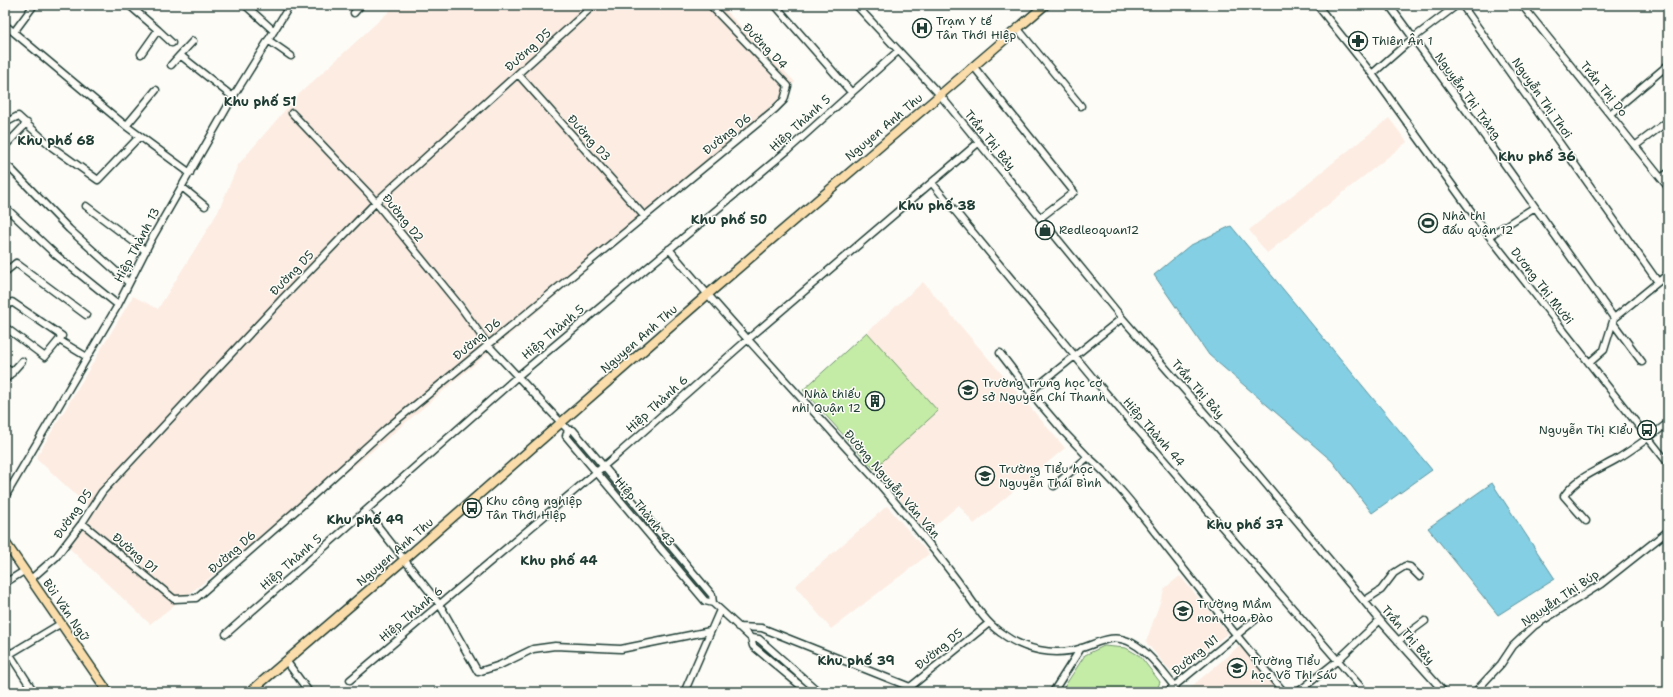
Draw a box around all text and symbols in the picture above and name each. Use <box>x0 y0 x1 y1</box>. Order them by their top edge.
place label: Trạm Y tế Tân Thới Hiệp <box>936 13 1016 43</box>
hospital icon: Trạm Y tế Tân Thới Hiệp <box>911 17 933 39</box>
street label: Đường D4 <box>739 20 791 72</box>
street label: Đường D5 <box>501 25 555 75</box>
pharmacy icon: Thiên Ân 1 <box>1347 30 1369 52</box>
place label: Thiên Ân 1 <box>1372 33 1433 49</box>
street label: Nguyễn Thị Tràng <box>1431 50 1505 142</box>
street label: Nguyễn Thị Thơi <box>1508 55 1576 141</box>
street label: Trần Thị Do <box>1577 58 1631 120</box>
street label: Nguyen Anh Thu <box>842 90 926 164</box>
street label: Hiệp Thành 5 <box>766 91 834 155</box>
district label: Khu phố 51 <box>224 93 296 110</box>
street label: Trần Thị Bảy <box>961 107 1019 173</box>
street label: Đường D6 <box>699 110 755 158</box>
street label: Đường D3 <box>564 111 614 165</box>
district label: Khu phố 68 <box>17 132 95 149</box>
district label: Khu phố 36 <box>1498 148 1576 165</box>
street label: Đường D2 <box>379 191 427 245</box>
district label: Khu phố 38 <box>898 197 976 214</box>
street label: Hiệp Thành 13 <box>110 205 164 285</box>
place label: Nhà thi đấu quận 12 <box>1442 208 1513 238</box>
district label: Khu phố 50 <box>691 211 767 228</box>
sports icon: Nhà thi đấu quận 12 <box>1417 212 1439 234</box>
shop icon: Redleoquan12 <box>1034 219 1056 241</box>
place label: Redleoquan12 <box>1059 222 1139 238</box>
street label: Dương Thị Mười <box>1507 244 1577 328</box>
street label: Đường D5 <box>266 247 318 299</box>
street label: Hiệp Thành 5 <box>518 301 588 363</box>
street label: Nguyen Anh Thu <box>597 301 681 377</box>
street label: Đường D6 <box>450 314 504 364</box>
street label: Trần Thị Bảy <box>1168 356 1228 422</box>
street label: Hiệp Thành 6 <box>622 372 692 436</box>
place label: Trường Trung học cơ sở Nguyễn Chí Thanh <box>982 375 1106 405</box>
school or university icon: Trường Trung học cơ sở Nguyễn Chí Thanh <box>957 379 979 401</box>
place label: Nhà thiếu nhi Quận 12 <box>792 386 861 416</box>
building icon: Nhà thiếu nhi Quận 12 <box>864 390 886 412</box>
street label: Hiệp Thành 44 <box>1120 394 1188 470</box>
bus stop icon: Nguyễn Thị Kiểu <box>1636 419 1658 441</box>
place label: Nguyễn Thị Kiểu <box>1539 422 1633 438</box>
street label: Đường Nguyễn Văn Vân <box>840 426 944 542</box>
place label: Trường Tiểu học Nguyễn Thái Bình <box>999 461 1102 491</box>
school or university icon: Trường Tiểu học Nguyễn Thái Bình <box>974 465 996 487</box>
street label: Hiệp Thành 43 <box>611 474 679 550</box>
street label: Đường D5 <box>50 486 96 542</box>
place label: Khu công nghiệp Tân Thới Hiệp <box>486 493 582 523</box>
bus stop icon: Khu công nghiệp Tân Thới Hiệp <box>461 497 483 519</box>
district label: Khu phố 49 <box>326 511 404 528</box>
street label: Nguyen Anh Thu <box>353 514 437 590</box>
district label: Khu phố 37 <box>1207 516 1283 533</box>
street label: Đường D6 <box>205 527 259 577</box>
street label: Đường D1 <box>109 529 161 577</box>
street label: Hiệp Thành 5 <box>257 531 325 593</box>
district label: Khu phố 44 <box>520 552 598 569</box>
street label: Nguyễn Thị Búp <box>1518 566 1602 630</box>
street label: Bùi Văn Ngữ <box>39 576 93 645</box>
street label: Hiệp Thành 6 <box>376 583 446 645</box>
place label: Trường Mầm non Hoa Đào <box>1197 596 1273 626</box>
school or university icon: Trường Mầm non Hoa Đào <box>1172 600 1194 622</box>
street label: Trần Thị Bảy <box>1378 602 1438 668</box>
street label: Đường D5 <box>912 625 966 673</box>
street label: Đường N1 <box>1168 631 1222 679</box>
district label: Khu phố 39 <box>817 652 895 669</box>
place label: Trường Tiểu học Võ Thị Sáu <box>1251 653 1337 683</box>
school or university icon: Trường Tiểu học Võ Thị Sáu <box>1226 657 1248 679</box>

